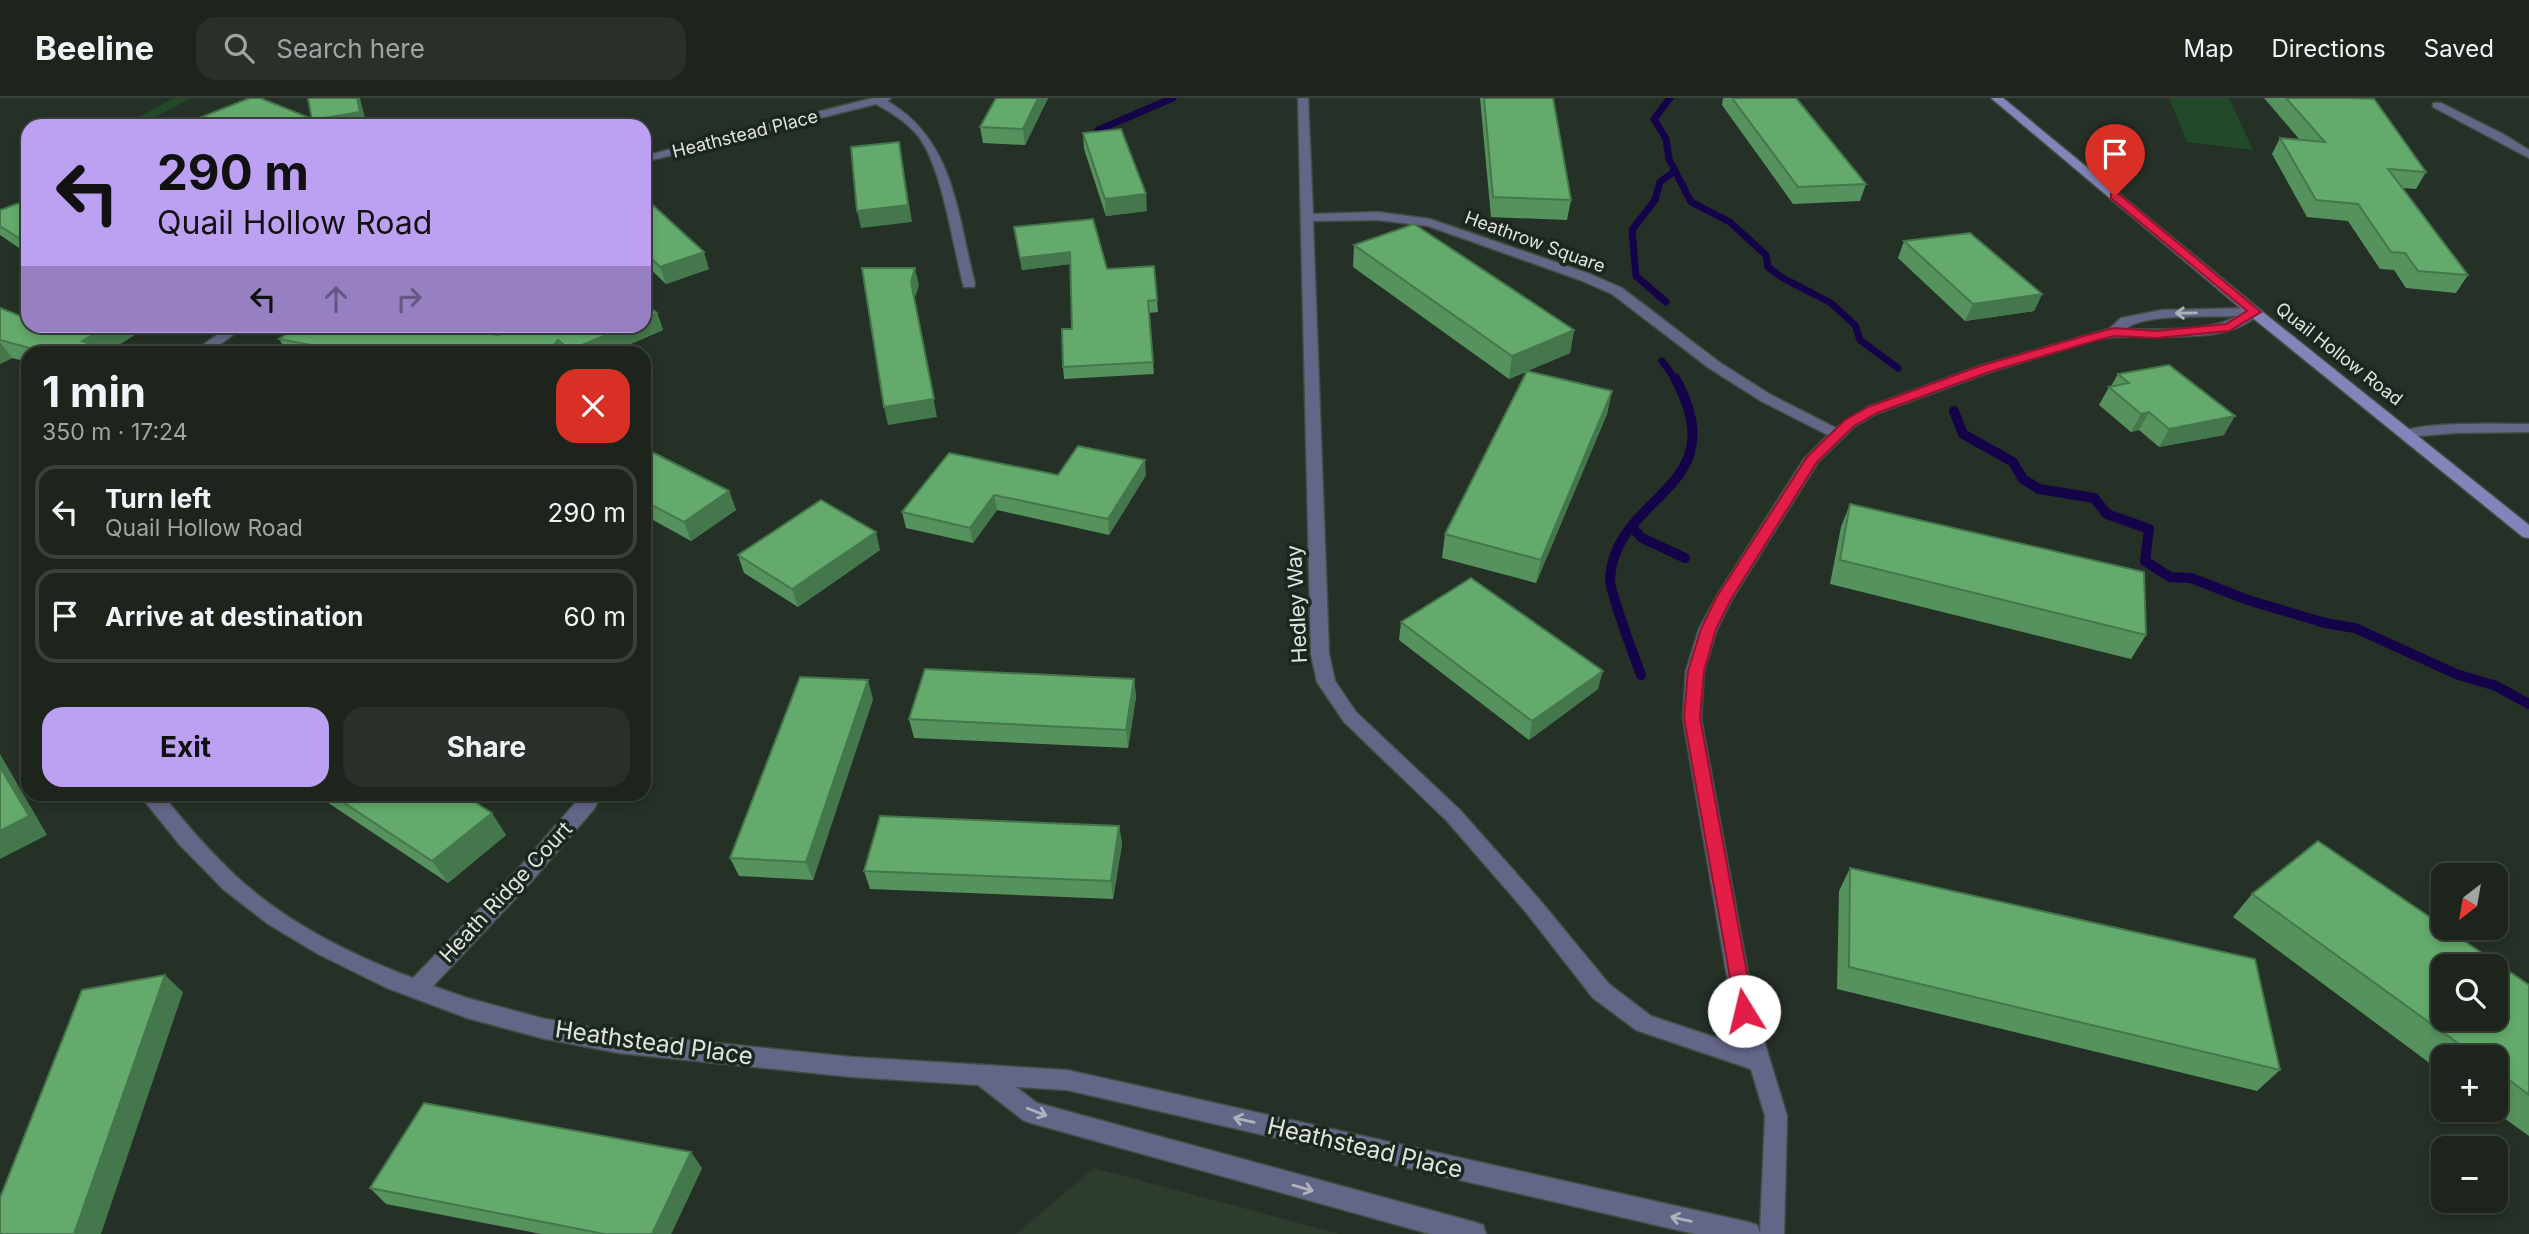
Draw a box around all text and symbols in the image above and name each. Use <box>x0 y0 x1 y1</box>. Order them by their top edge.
search box <box>196 17 686 80</box>
text: Beeline <box>35 28 154 68</box>
icon: search <box>220 29 258 67</box>
text: Search here <box>276 33 425 64</box>
text: Map <box>2184 34 2233 63</box>
text: Directions <box>2271 34 2386 63</box>
text: Saved <box>2424 34 2494 63</box>
street label: Heathstead Place <box>670 105 820 162</box>
pin <box>2085 124 2145 196</box>
icon: arrive <box>2096 135 2134 173</box>
text: 290 m <box>157 143 309 202</box>
icon: left <box>42 147 133 238</box>
text: Quail Hollow Road <box>157 203 432 242</box>
street label: Heathrow Square <box>1462 206 1608 277</box>
icon: left <box>244 280 282 318</box>
icon: ahead <box>317 280 355 318</box>
icon: right <box>390 280 428 318</box>
street label: Quail Hollow Road <box>2272 298 2407 410</box>
one-way arrow <box>2175 307 2198 320</box>
text: 1 min <box>42 366 146 417</box>
button: close <box>556 369 630 443</box>
text: 350 m · 17:24 <box>42 418 188 446</box>
text: Turn left <box>105 483 211 514</box>
icon: left <box>46 493 84 531</box>
text: 290 m <box>548 497 626 528</box>
text: Quail Hollow Road <box>105 514 303 542</box>
street label: Hedley Way <box>1281 544 1312 664</box>
icon: arrive <box>46 597 84 635</box>
text: Arrive at destination <box>105 601 364 632</box>
text: 60 m <box>563 601 626 632</box>
button: Exit <box>42 707 329 787</box>
button: Share <box>343 707 630 787</box>
street label: Heath Ridge Court <box>434 816 577 967</box>
north arrow <box>2431 863 2508 940</box>
map controls <box>2431 863 2508 1213</box>
button: search <box>2431 954 2508 1031</box>
position arrow <box>1707 974 1781 1048</box>
street label: Heathstead Place <box>553 1014 755 1071</box>
button: + <box>2431 1045 2508 1122</box>
one-way arrow <box>1026 1107 1047 1120</box>
street label: Heathstead Place <box>1265 1111 1465 1184</box>
one-way arrow <box>1233 1113 1256 1127</box>
button: − <box>2431 1136 2508 1213</box>
one-way arrow <box>1291 1182 1314 1195</box>
one-way arrow <box>1670 1212 1693 1225</box>

